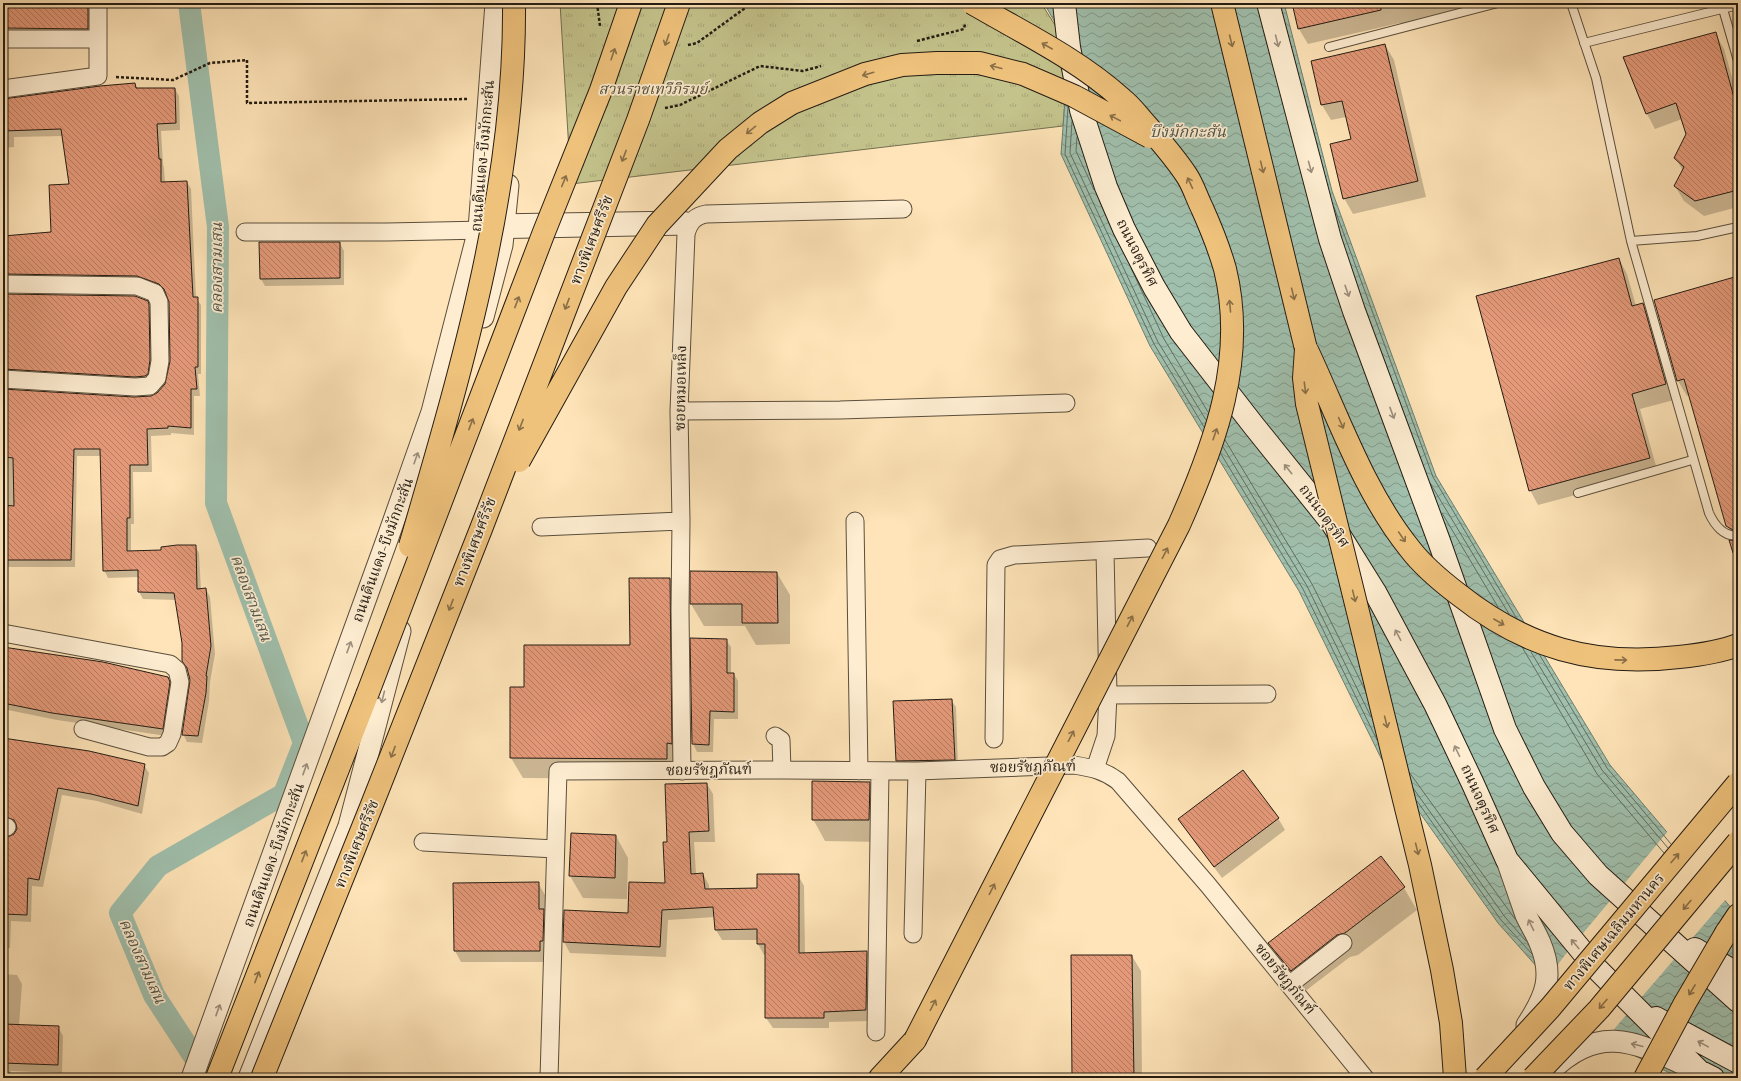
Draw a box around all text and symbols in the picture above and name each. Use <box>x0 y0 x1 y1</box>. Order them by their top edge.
one-way arrow <box>662 33 670 45</box>
one-way arrow <box>1228 34 1236 47</box>
one-way arrow <box>1274 34 1282 47</box>
one-way arrow <box>1041 42 1053 50</box>
one-way arrow <box>610 48 618 60</box>
one-way arrow <box>990 63 1003 71</box>
one-way arrow <box>861 71 874 78</box>
street label: ถนนดินแดง-บึงมักกะสัน <box>467 79 499 233</box>
park label: สวนราชเทวีภิรมย์ <box>599 80 711 99</box>
one-way arrow <box>1109 114 1121 121</box>
water label: บึงมักกะสัน <box>1150 122 1226 142</box>
one-way arrow <box>746 125 756 134</box>
one-way arrow <box>620 150 628 162</box>
one-way arrow <box>1259 160 1267 173</box>
one-way arrow <box>1307 160 1314 173</box>
one-way arrow <box>561 176 569 188</box>
one-way arrow <box>1186 177 1193 189</box>
street label: ทางพิเศษศรีรัช <box>566 193 618 287</box>
street label: ถนนจตุรทิศ <box>1111 216 1162 291</box>
water label: คลองสามเสน <box>207 222 227 314</box>
one-way arrow <box>1344 285 1352 297</box>
one-way arrow <box>1290 287 1297 300</box>
one-way arrow <box>514 297 522 309</box>
one-way arrow <box>563 297 571 309</box>
one-way arrow <box>1226 300 1234 313</box>
street label: ซอยหมอเหล็ง <box>671 345 691 431</box>
one-way arrow <box>1301 381 1309 394</box>
one-way arrow <box>1388 407 1396 419</box>
one-way arrow <box>1337 416 1345 428</box>
one-way arrow <box>467 418 475 430</box>
one-way arrow <box>516 418 524 430</box>
one-way arrow <box>1212 428 1220 440</box>
one-way arrow <box>412 453 420 465</box>
one-way arrow <box>1284 463 1293 474</box>
street label: ถนนดินแดง-บึงมักกะสัน <box>348 475 418 625</box>
street label: ถนนจตุรทิศ <box>1294 480 1354 552</box>
street label: ทางพิเศษศรีรัช <box>449 495 501 589</box>
one-way arrow <box>1398 531 1406 543</box>
one-way arrow <box>1162 548 1169 560</box>
water label: คลองสามเสน <box>226 552 276 645</box>
one-way arrow <box>1351 589 1358 602</box>
one-way arrow <box>446 598 454 610</box>
one-way arrow <box>1127 615 1134 627</box>
one-way arrow <box>1493 618 1505 626</box>
one-way arrow <box>1394 629 1401 641</box>
one-way arrow <box>345 641 353 653</box>
one-way arrow <box>1614 656 1627 664</box>
one-way arrow <box>378 691 386 704</box>
one-way arrow <box>1382 715 1390 728</box>
one-way arrow <box>1068 730 1075 742</box>
one-way arrow <box>389 745 397 757</box>
one-way arrow <box>1453 745 1460 757</box>
street label: ซอยรัชฎภัณฑ์ <box>990 756 1076 777</box>
street label: ซอยรัชฎภัณฑ์ <box>666 759 752 780</box>
street label: ถนนจตุรทิศ <box>1455 761 1504 837</box>
one-way arrow <box>301 763 309 775</box>
street label: ถนนดินแดง-บึงมักกะสัน <box>239 780 309 930</box>
street label: ทางพิเศษศรีรัช <box>331 797 383 891</box>
one-way arrow <box>1413 842 1421 855</box>
one-way arrow <box>301 850 309 862</box>
one-way arrow <box>1671 853 1680 864</box>
street label: ทางพิเศษเฉลิมมหานคร <box>1559 869 1669 995</box>
one-way arrow <box>988 883 996 895</box>
one-way arrow <box>1682 900 1691 910</box>
water label: คลองสามเสน <box>114 915 170 1007</box>
one-way arrow <box>1527 919 1534 931</box>
one-way arrow <box>1571 938 1580 949</box>
street label: ซอยรัชฎภัณฑ์ <box>1250 939 1320 1019</box>
one-way arrow <box>253 971 261 983</box>
one-way arrow <box>1688 984 1696 995</box>
one-way arrow <box>929 999 937 1011</box>
one-way arrow <box>1598 999 1607 1010</box>
one-way arrow <box>215 1004 222 1017</box>
one-way arrow <box>1631 1040 1644 1048</box>
one-way arrow <box>1698 1040 1710 1048</box>

